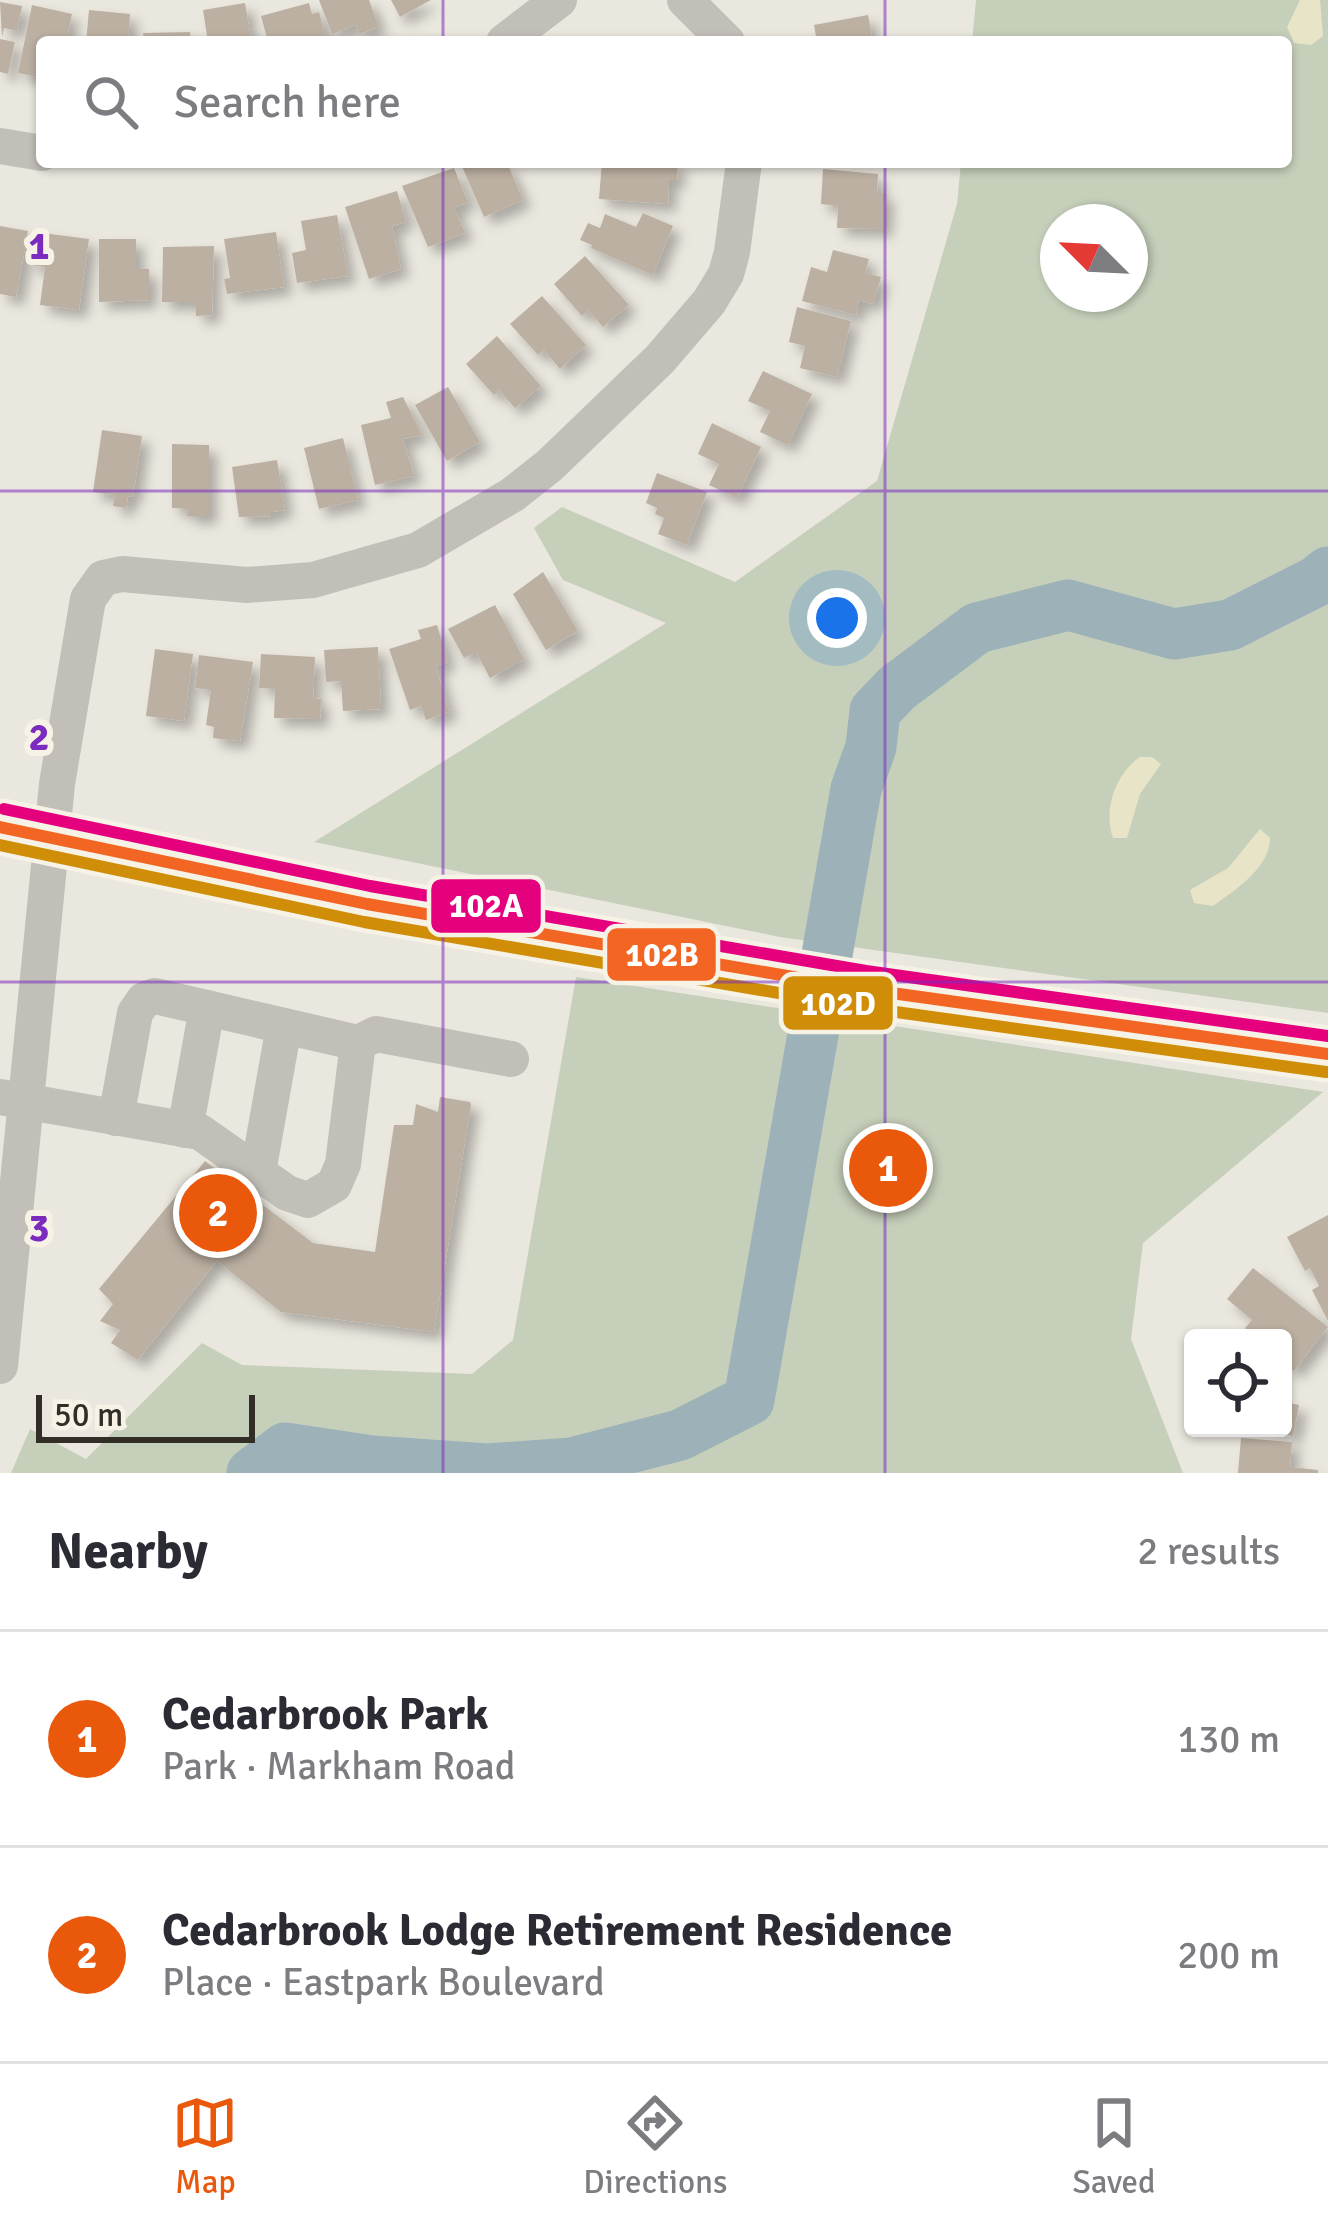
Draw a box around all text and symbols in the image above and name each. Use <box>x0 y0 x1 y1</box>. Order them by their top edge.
search box <box>36 36 1292 168</box>
icon: search <box>78 69 144 135</box>
text: Search here <box>174 75 401 130</box>
north arrow <box>1040 204 1148 312</box>
text: 1 <box>28 222 50 270</box>
your location <box>807 588 867 648</box>
text: 2 <box>28 713 50 761</box>
line badge: 102A <box>429 877 543 935</box>
text: 102A <box>449 886 523 927</box>
line badge: 102B <box>605 926 718 983</box>
text: 102B <box>625 935 699 976</box>
line badge: 102D <box>781 974 895 1032</box>
text: 102D <box>800 984 876 1025</box>
pin: 1 <box>849 1123 927 1213</box>
pin: 2 <box>179 1168 257 1258</box>
text: 3 <box>28 1204 50 1252</box>
map controls <box>1184 1329 1292 1437</box>
button: locate <box>1184 1329 1292 1437</box>
scale bar <box>36 1389 255 1442</box>
text: 50 m <box>54 1395 123 1436</box>
text: Nearby <box>48 1520 208 1583</box>
text: 2 results <box>1137 1527 1280 1575</box>
text: Cedarbrook Park <box>162 1687 488 1742</box>
text: 1 <box>76 1715 98 1763</box>
text: 130 m <box>1177 1715 1280 1763</box>
text: Park · Markham Road <box>162 1742 515 1790</box>
text: Cedarbrook Lodge Retirement Residence <box>162 1903 952 1958</box>
text: 2 <box>76 1931 98 1979</box>
text: 200 m <box>1177 1931 1280 1979</box>
text: Place · Eastpark Boulevard <box>162 1958 605 2006</box>
tab: Map <box>172 2090 238 2203</box>
tab: Directions <box>583 2090 728 2203</box>
tab: Saved <box>1072 2090 1156 2203</box>

